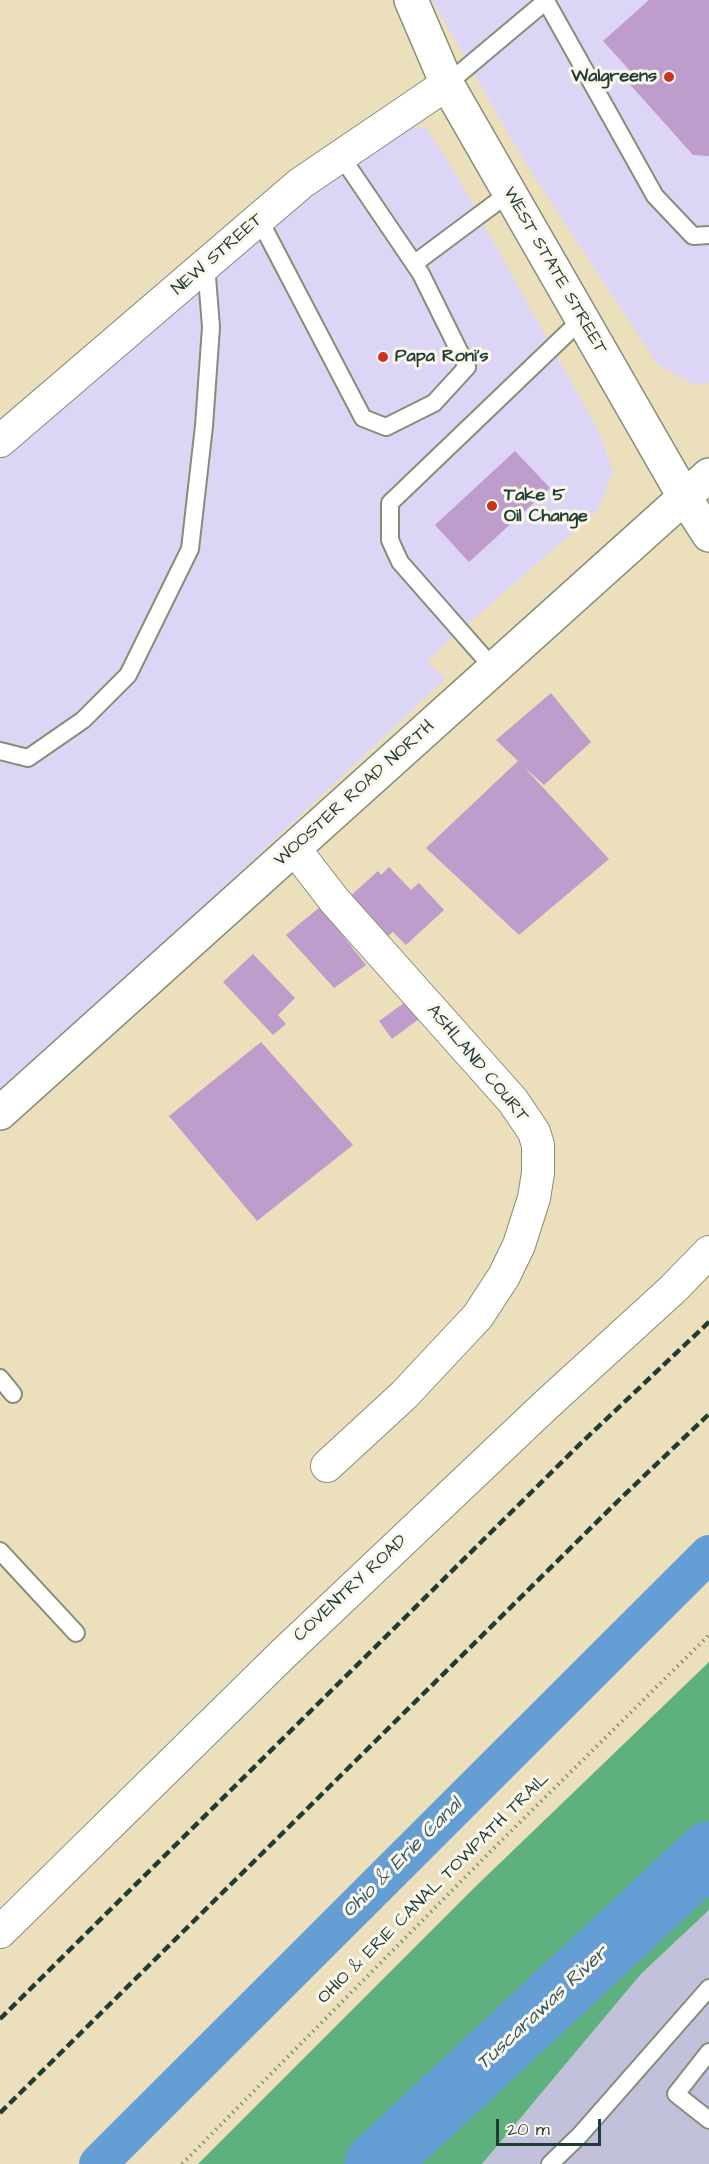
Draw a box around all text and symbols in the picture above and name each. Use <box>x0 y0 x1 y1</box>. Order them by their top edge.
place label: Walgreens <box>571 66 657 88</box>
marker: Walgreens <box>662 70 676 84</box>
street label: WEST STATE STREET <box>497 184 611 358</box>
street label: NEW STREET <box>168 209 268 301</box>
place label: Papa Roni's <box>395 346 489 368</box>
marker: Papa Roni's <box>376 350 390 364</box>
place label: Take 5 Oil Change <box>504 485 588 528</box>
marker: Take 5 Oil Change <box>485 499 499 513</box>
street label: WOOSTER ROAD NORTH <box>270 716 440 872</box>
street label: ASHLAND COURT <box>421 1001 533 1127</box>
street label: COVENTRY ROAD <box>290 1531 412 1647</box>
street label: OHIO & ERIE CANAL TOWPATH TRAIL <box>314 1769 554 2009</box>
water label: Ohio & Erie Canal <box>338 1794 468 1924</box>
water label: Tuscarawas River <box>472 1942 614 2076</box>
scale bar <box>499 2107 604 2145</box>
text: 20 m <box>507 2117 550 2142</box>

